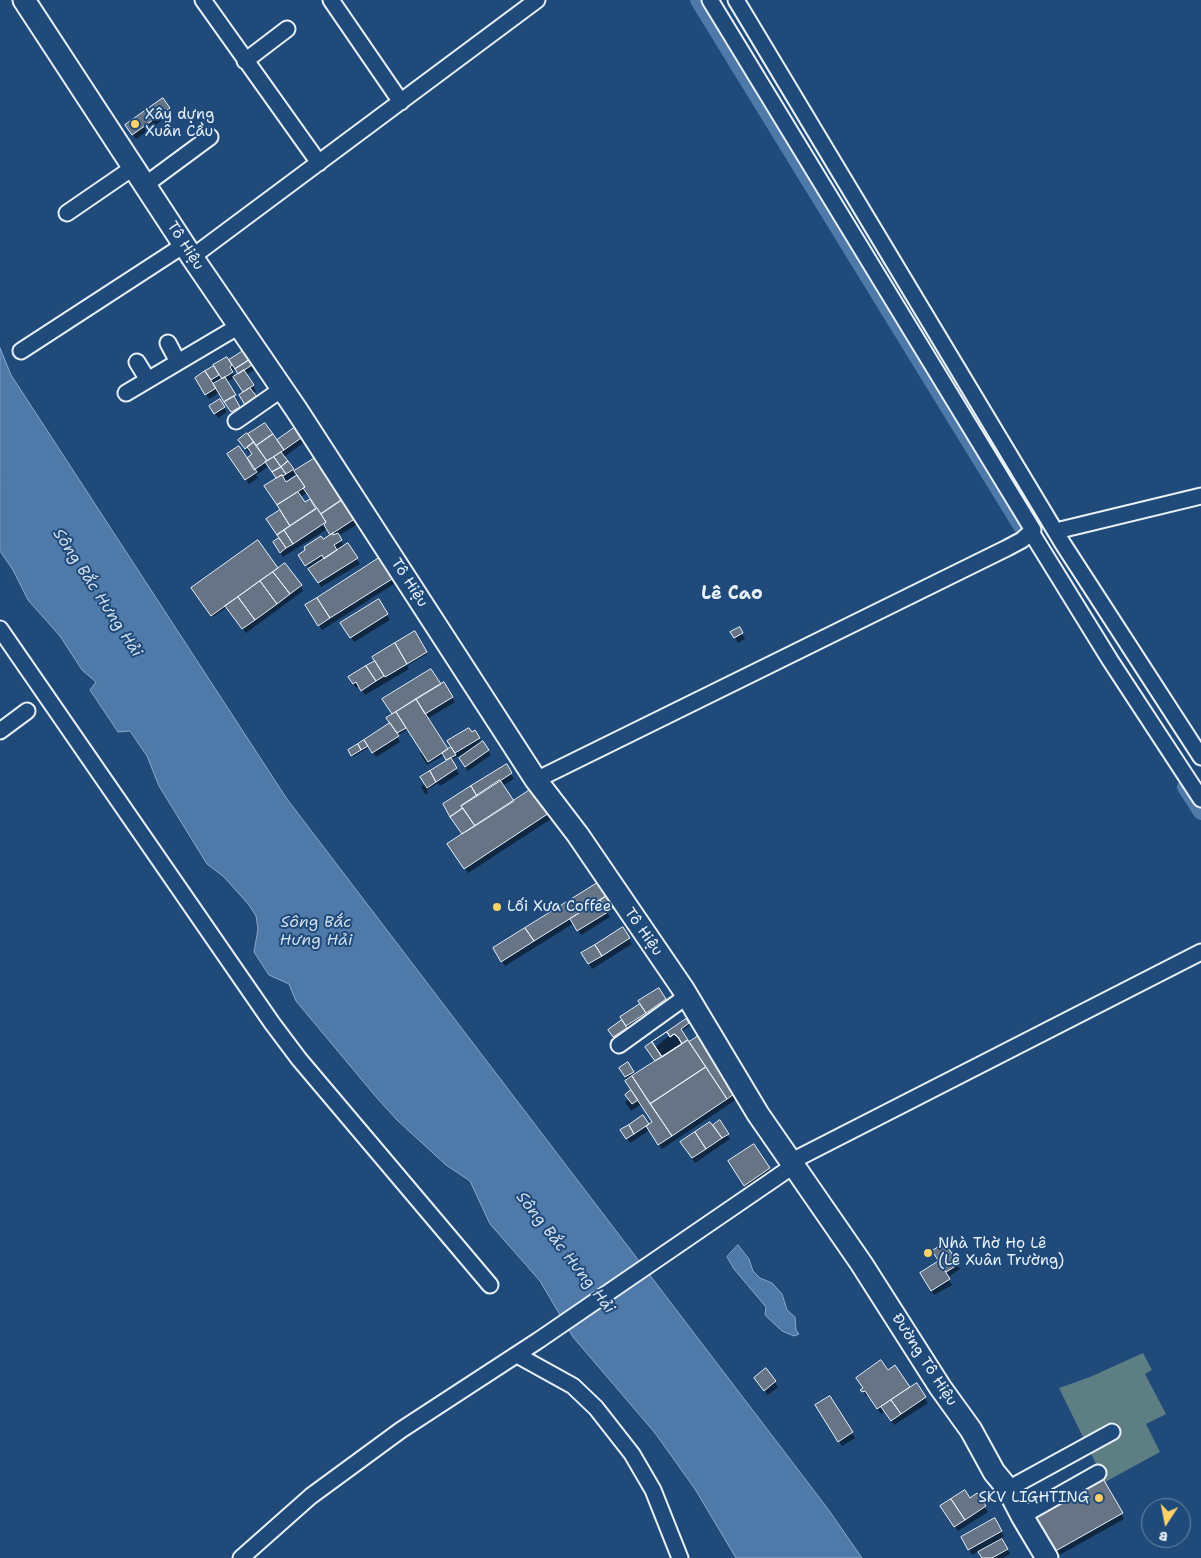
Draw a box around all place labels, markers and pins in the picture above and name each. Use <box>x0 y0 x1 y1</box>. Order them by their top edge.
place label: Xây dựng Xuân Cầu <box>145 106 214 141</box>
marker: Xây dựng Xuân Cầu <box>129 118 141 130</box>
place label: Lối Xưa Coffee <box>507 898 611 916</box>
marker: Lối Xưa Coffee <box>491 901 503 913</box>
place label: Nhà Thờ Họ Lê (Lê Xuân Trường) <box>938 1235 1064 1270</box>
marker: Nhà Thờ Họ Lê (Lê Xuân Trường) <box>922 1247 934 1259</box>
place label: SKV LIGHTING <box>978 1489 1089 1507</box>
marker: SKV LIGHTING <box>1093 1492 1105 1504</box>

